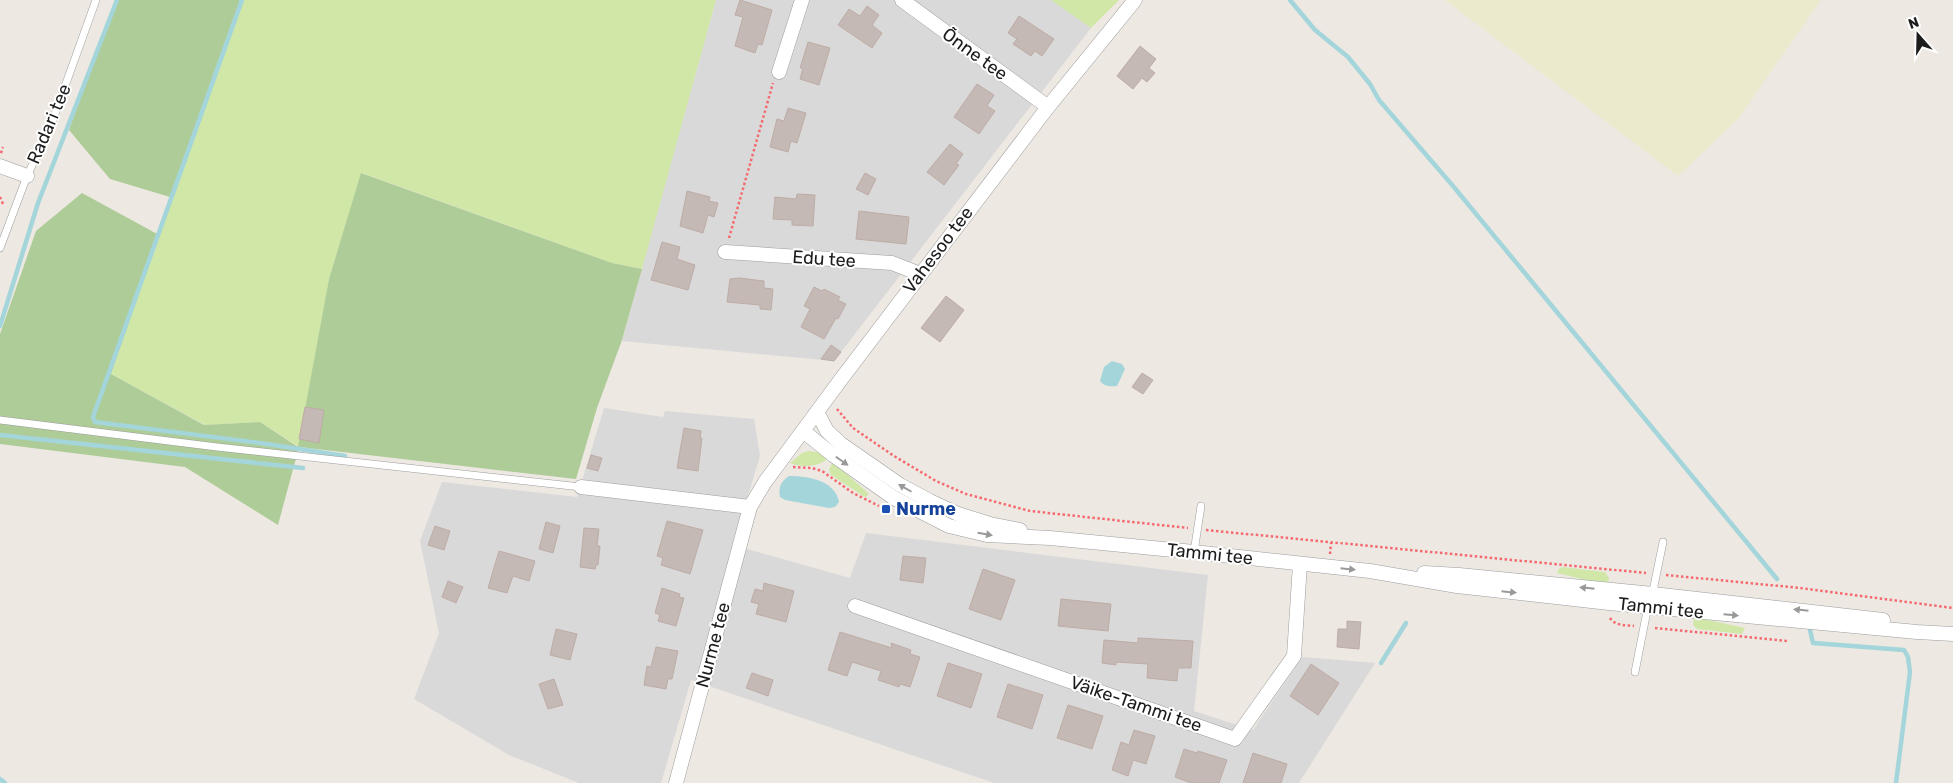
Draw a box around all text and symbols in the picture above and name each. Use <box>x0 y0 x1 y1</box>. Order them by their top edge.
north arrow <box>1893 10 1943 60</box>
text: N <box>1906 14 1921 33</box>
street label: Õnne tee <box>938 23 1012 85</box>
street label: Radari tee <box>22 81 76 167</box>
street label: Vahesoo tee <box>898 202 978 298</box>
street label: Edu tee <box>792 246 856 272</box>
one-way arrow <box>835 456 849 466</box>
one-way arrow <box>898 484 913 492</box>
place label: Nurme <box>896 498 956 520</box>
marker: Nurme <box>880 503 892 515</box>
one-way arrow <box>977 531 993 539</box>
street label: Tammi tee <box>1166 539 1254 569</box>
one-way arrow <box>1341 565 1357 573</box>
one-way arrow <box>1578 583 1594 591</box>
one-way arrow <box>1501 588 1517 596</box>
street label: Tammi tee <box>1617 593 1705 623</box>
street label: Nurme tee <box>691 600 735 690</box>
one-way arrow <box>1792 606 1808 614</box>
one-way arrow <box>1723 611 1739 619</box>
street label: Väike-Tammi tee <box>1067 671 1205 737</box>

